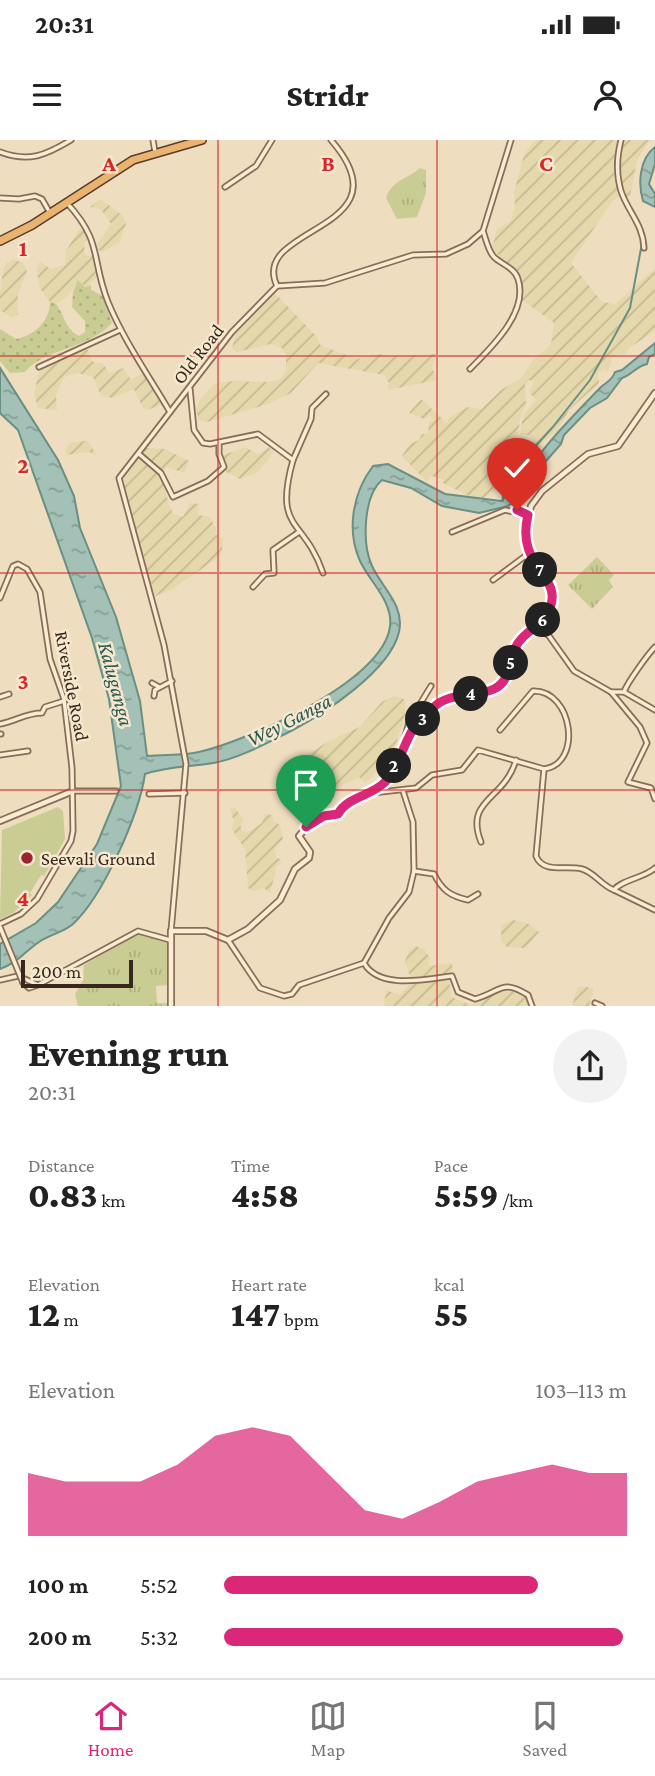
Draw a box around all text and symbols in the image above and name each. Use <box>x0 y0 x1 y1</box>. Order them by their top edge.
text: 20:31 <box>35 10 94 39</box>
icon: menu <box>28 76 66 114</box>
icon: person <box>589 76 627 114</box>
text: Stridr <box>286 77 369 113</box>
text: A <box>101 150 116 176</box>
text: B <box>321 150 335 176</box>
text: C <box>539 150 553 176</box>
text: 1 <box>19 235 28 261</box>
street label: Old Road <box>168 320 228 388</box>
pin <box>487 438 547 510</box>
icon: check <box>498 449 536 487</box>
text: 2 <box>17 452 29 478</box>
pin: 7 <box>522 552 558 588</box>
text: 7 <box>535 559 544 580</box>
pin: 6 <box>526 602 560 638</box>
text: 6 <box>537 609 548 630</box>
street label: Riverside Road <box>51 629 93 743</box>
water label: Kaluganga <box>93 639 139 729</box>
pin: 5 <box>494 645 528 680</box>
text: 5 <box>506 652 515 673</box>
text: 3 <box>17 668 29 694</box>
pin: 4 <box>454 676 489 712</box>
text: 4 <box>465 683 476 704</box>
water label: Wey Ganga <box>243 688 336 752</box>
pin: 3 <box>406 702 440 736</box>
text: 3 <box>418 708 427 729</box>
pin: 2 <box>376 748 412 784</box>
pin <box>276 755 336 827</box>
text: 2 <box>389 755 398 776</box>
icon: arrive <box>287 766 325 804</box>
place label: Seevali Ground <box>41 848 156 869</box>
marker: Seevali Ground <box>19 850 35 866</box>
text: 4 <box>17 885 29 911</box>
scale bar <box>21 957 133 989</box>
text: 200 m <box>32 961 81 982</box>
button: share <box>553 1029 627 1103</box>
text: Evening run <box>28 1032 229 1074</box>
text: 20:31 <box>28 1079 76 1105</box>
text: Distance <box>28 1155 94 1176</box>
text: Time <box>231 1155 270 1176</box>
text: Pace <box>434 1155 468 1176</box>
text: 0.83 <box>28 1176 98 1215</box>
text: 4:58 <box>231 1176 299 1215</box>
text: 5:59 <box>434 1176 499 1215</box>
text: km <box>98 1190 126 1211</box>
text: /km <box>499 1190 533 1211</box>
text: Elevation <box>28 1274 100 1295</box>
text: Heart rate <box>231 1274 307 1295</box>
text: kcal <box>434 1274 465 1295</box>
text: 12 <box>28 1295 60 1334</box>
text: 147 <box>231 1295 280 1334</box>
text: 55 <box>434 1295 468 1334</box>
text: m <box>60 1309 79 1330</box>
text: bpm <box>280 1309 319 1330</box>
text: Elevation <box>28 1377 115 1403</box>
text: 103–113 m <box>535 1377 627 1403</box>
text: 100 m <box>28 1572 88 1598</box>
text: 5:52 <box>140 1572 177 1598</box>
text: 200 m <box>28 1624 92 1650</box>
text: 5:32 <box>140 1624 178 1650</box>
tab: Home <box>88 1697 133 1760</box>
tab: Map <box>309 1697 347 1760</box>
tab: Saved <box>523 1697 567 1760</box>

